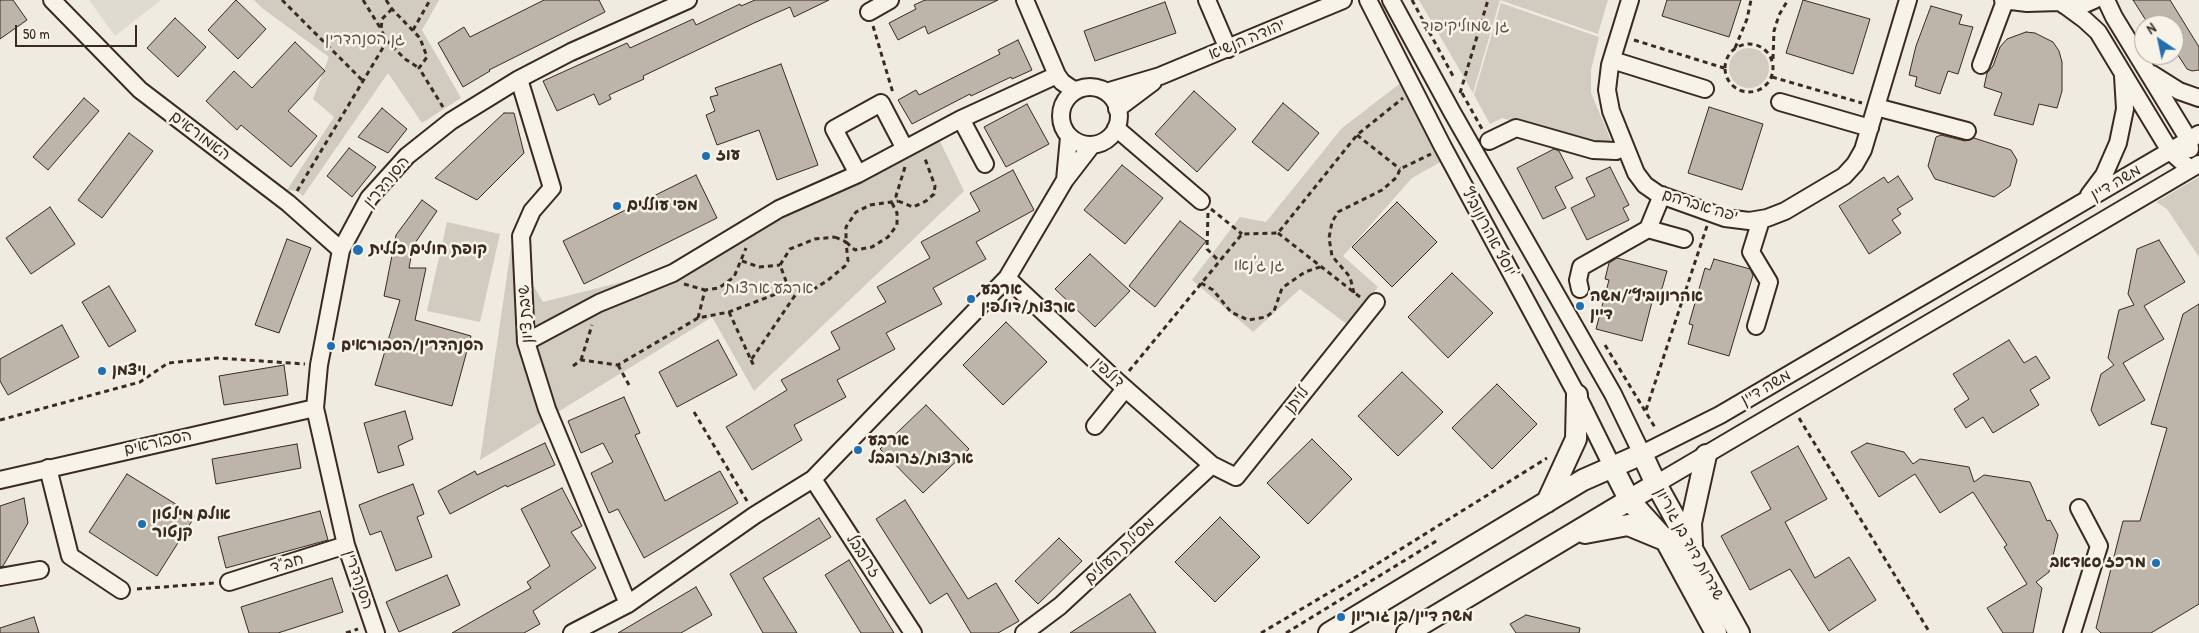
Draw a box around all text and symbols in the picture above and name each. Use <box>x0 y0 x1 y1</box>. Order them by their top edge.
scale bar <box>18 15 140 47</box>
street label: יהודה הנשיא <box>1206 15 1288 65</box>
north arrow <box>2134 15 2184 65</box>
park label: גן שמוליקיפוד <box>1421 17 1509 37</box>
text: N <box>2142 18 2159 38</box>
text: 50 m <box>23 23 50 44</box>
park label: גן הסנהדרין <box>325 30 405 50</box>
street label: האמוראים <box>166 107 234 165</box>
place label: עוז <box>716 146 740 166</box>
marker: עוז <box>700 150 712 162</box>
street label: הסנהדרין <box>360 152 414 212</box>
street label: משה דיין <box>2087 161 2145 205</box>
street label: יוסף אהרונוביץ' <box>1457 184 1521 282</box>
street label: יפה אברהם <box>1660 185 1740 227</box>
place label: מפי עוללים <box>627 196 698 216</box>
marker: מפי עוללים <box>611 200 623 212</box>
place label: קופת חולים כללית <box>369 240 487 260</box>
marker: קופת חולים כללית <box>351 243 365 257</box>
park label: גן ג'נאו <box>1234 256 1284 276</box>
park label: ארבע ארצות <box>725 279 813 299</box>
place label: ארבע ארצות/דולפין <box>981 280 1076 318</box>
street label: שיבת ציון <box>514 284 538 344</box>
place label: אהרונוביץ׳/משה דיין <box>1590 287 1703 325</box>
marker: ארבע ארצות/דולפין <box>965 293 977 305</box>
marker: אהרונוביץ׳/משה דיין <box>1574 300 1586 312</box>
place label: הסנהדרין/הסבוראים <box>341 336 484 356</box>
marker: הסנהדרין/הסבוראים <box>325 340 337 352</box>
street label: דולפין <box>1088 354 1128 392</box>
place label: ויצמן <box>112 361 146 381</box>
marker: ויצמן <box>96 365 108 377</box>
street label: משה דיין <box>1737 366 1795 410</box>
street label: לויתן <box>1281 383 1313 417</box>
street label: הסבוראים <box>122 426 194 460</box>
place label: ארבע ארצות/זרובבל <box>868 431 974 469</box>
marker: ארבע ארצות/זרובבל <box>852 444 864 456</box>
street label: שדרות דוד בן גוריון <box>1650 484 1728 604</box>
place label: אולם מילטון קנטור <box>152 505 231 543</box>
street label: מסילת העולים <box>1081 513 1159 589</box>
marker: אולם מילטון קנטור <box>136 518 148 530</box>
street label: זרובבל <box>842 531 884 581</box>
street label: הסנהדרין <box>339 548 377 612</box>
street label: חב"ד <box>268 550 306 578</box>
place label: מרכז סאדאב <box>2050 553 2146 573</box>
marker: מרכז סאדאב <box>2150 557 2162 569</box>
place label: משה דיין/בן גוריון <box>1351 607 1473 627</box>
marker: משה דיין/בן גוריון <box>1335 611 1347 623</box>

